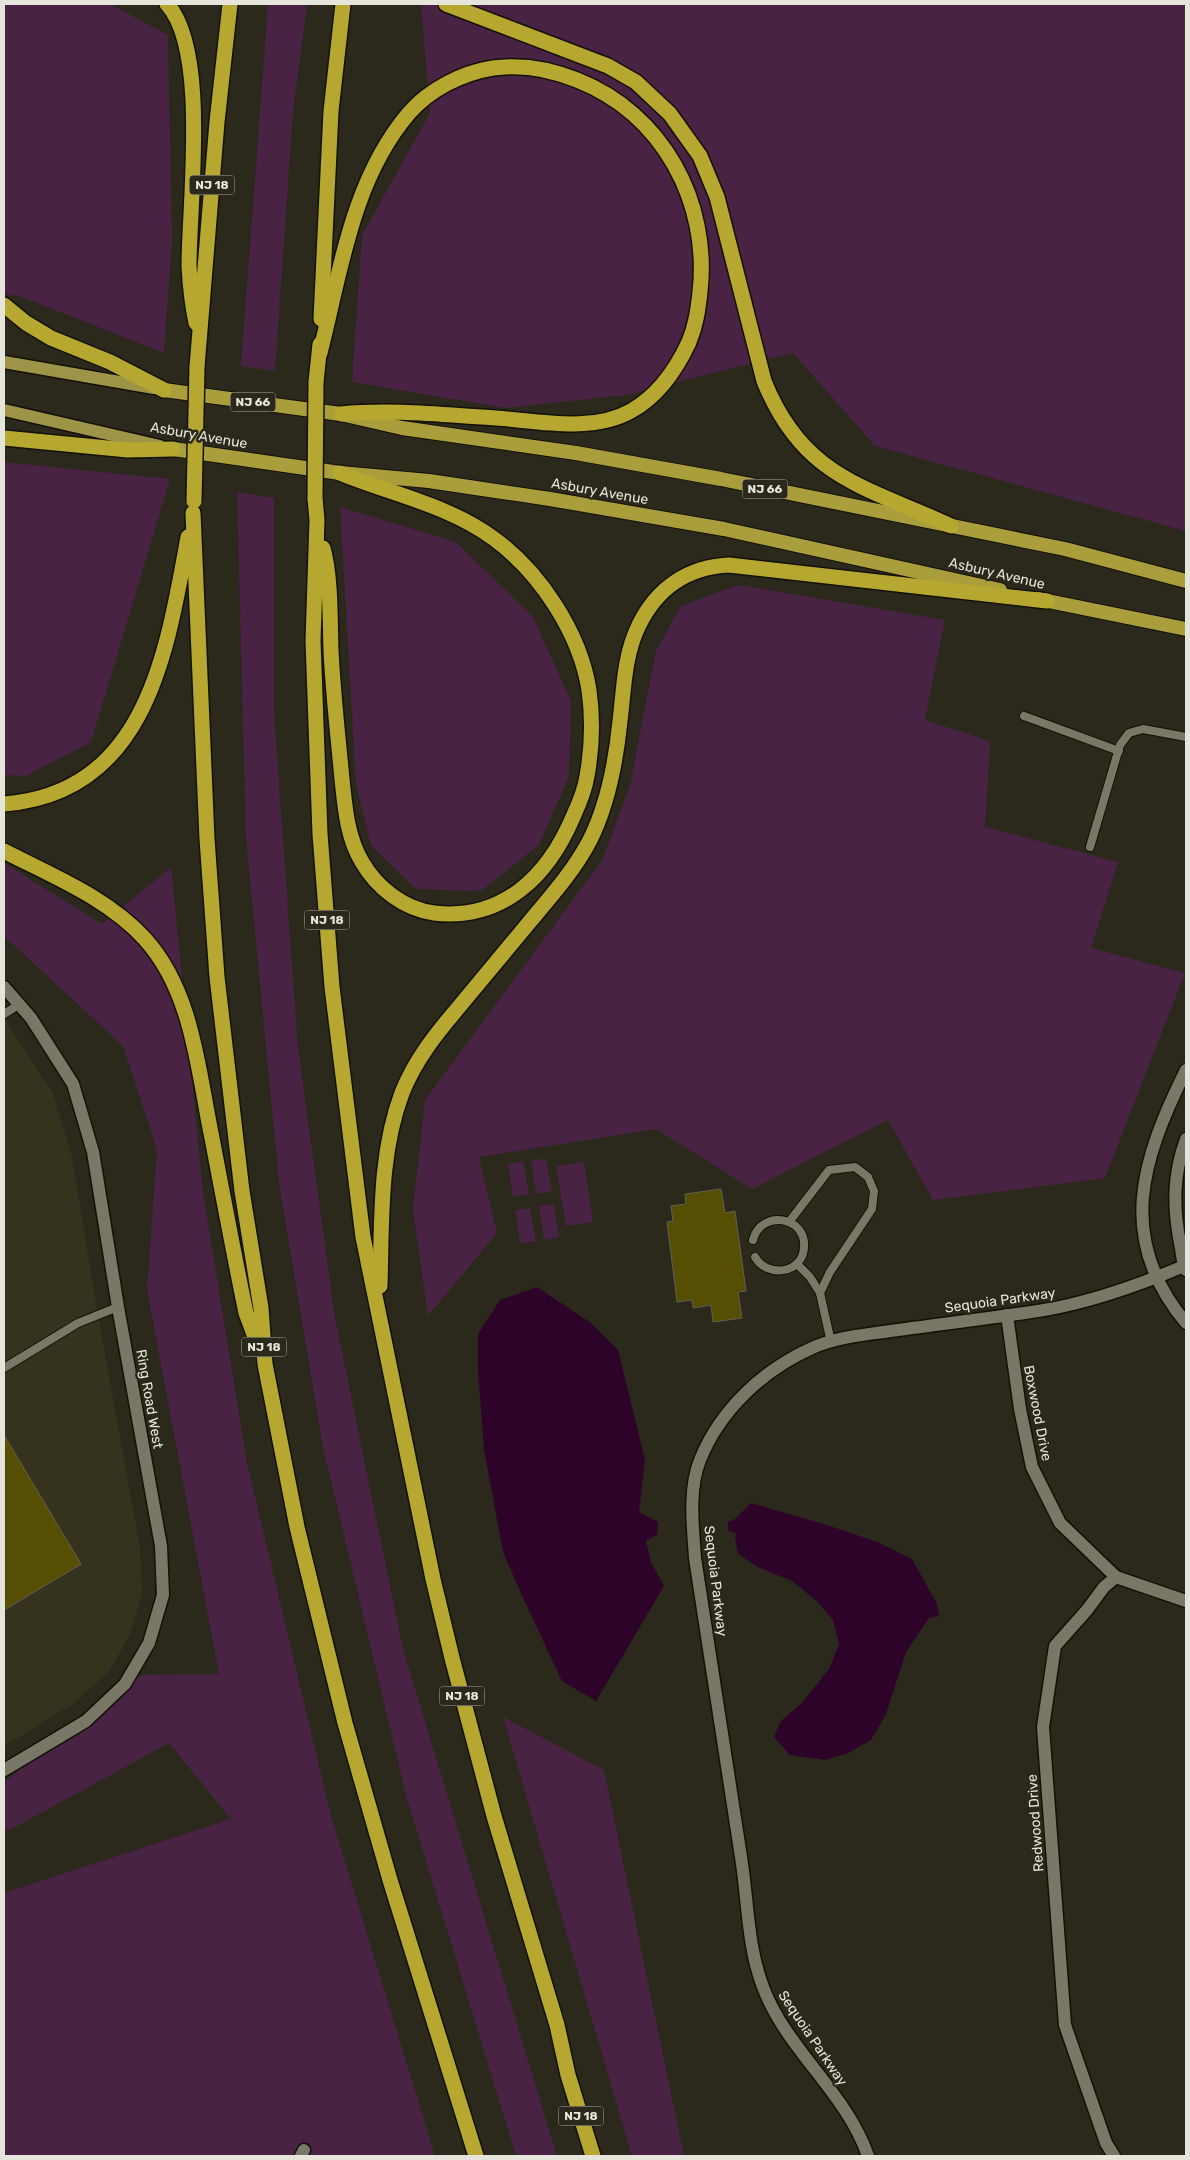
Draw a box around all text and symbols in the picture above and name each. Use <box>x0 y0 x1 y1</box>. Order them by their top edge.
road number: NJ 18 <box>190 176 234 194</box>
road number: NJ 66 <box>230 392 276 412</box>
street label: Asbury Avenue <box>149 419 249 452</box>
street label: Asbury Avenue <box>550 475 650 508</box>
road number: NJ 66 <box>742 479 788 498</box>
street label: Asbury Avenue <box>947 554 1047 593</box>
road number: NJ 18 <box>304 910 350 930</box>
street label: Sequoia Parkway <box>944 1284 1057 1317</box>
road number: NJ 18 <box>242 1338 286 1356</box>
street label: Ring Road West <box>132 1348 167 1451</box>
street label: Boxwood Drive <box>1020 1364 1055 1463</box>
street label: Sequoia Parkway <box>700 1525 731 1638</box>
road number: NJ 18 <box>440 1686 484 1705</box>
street label: Redwood Drive <box>1024 1773 1047 1872</box>
street label: Sequoia Parkway <box>774 1987 851 2089</box>
road number: NJ 18 <box>558 2106 604 2126</box>

